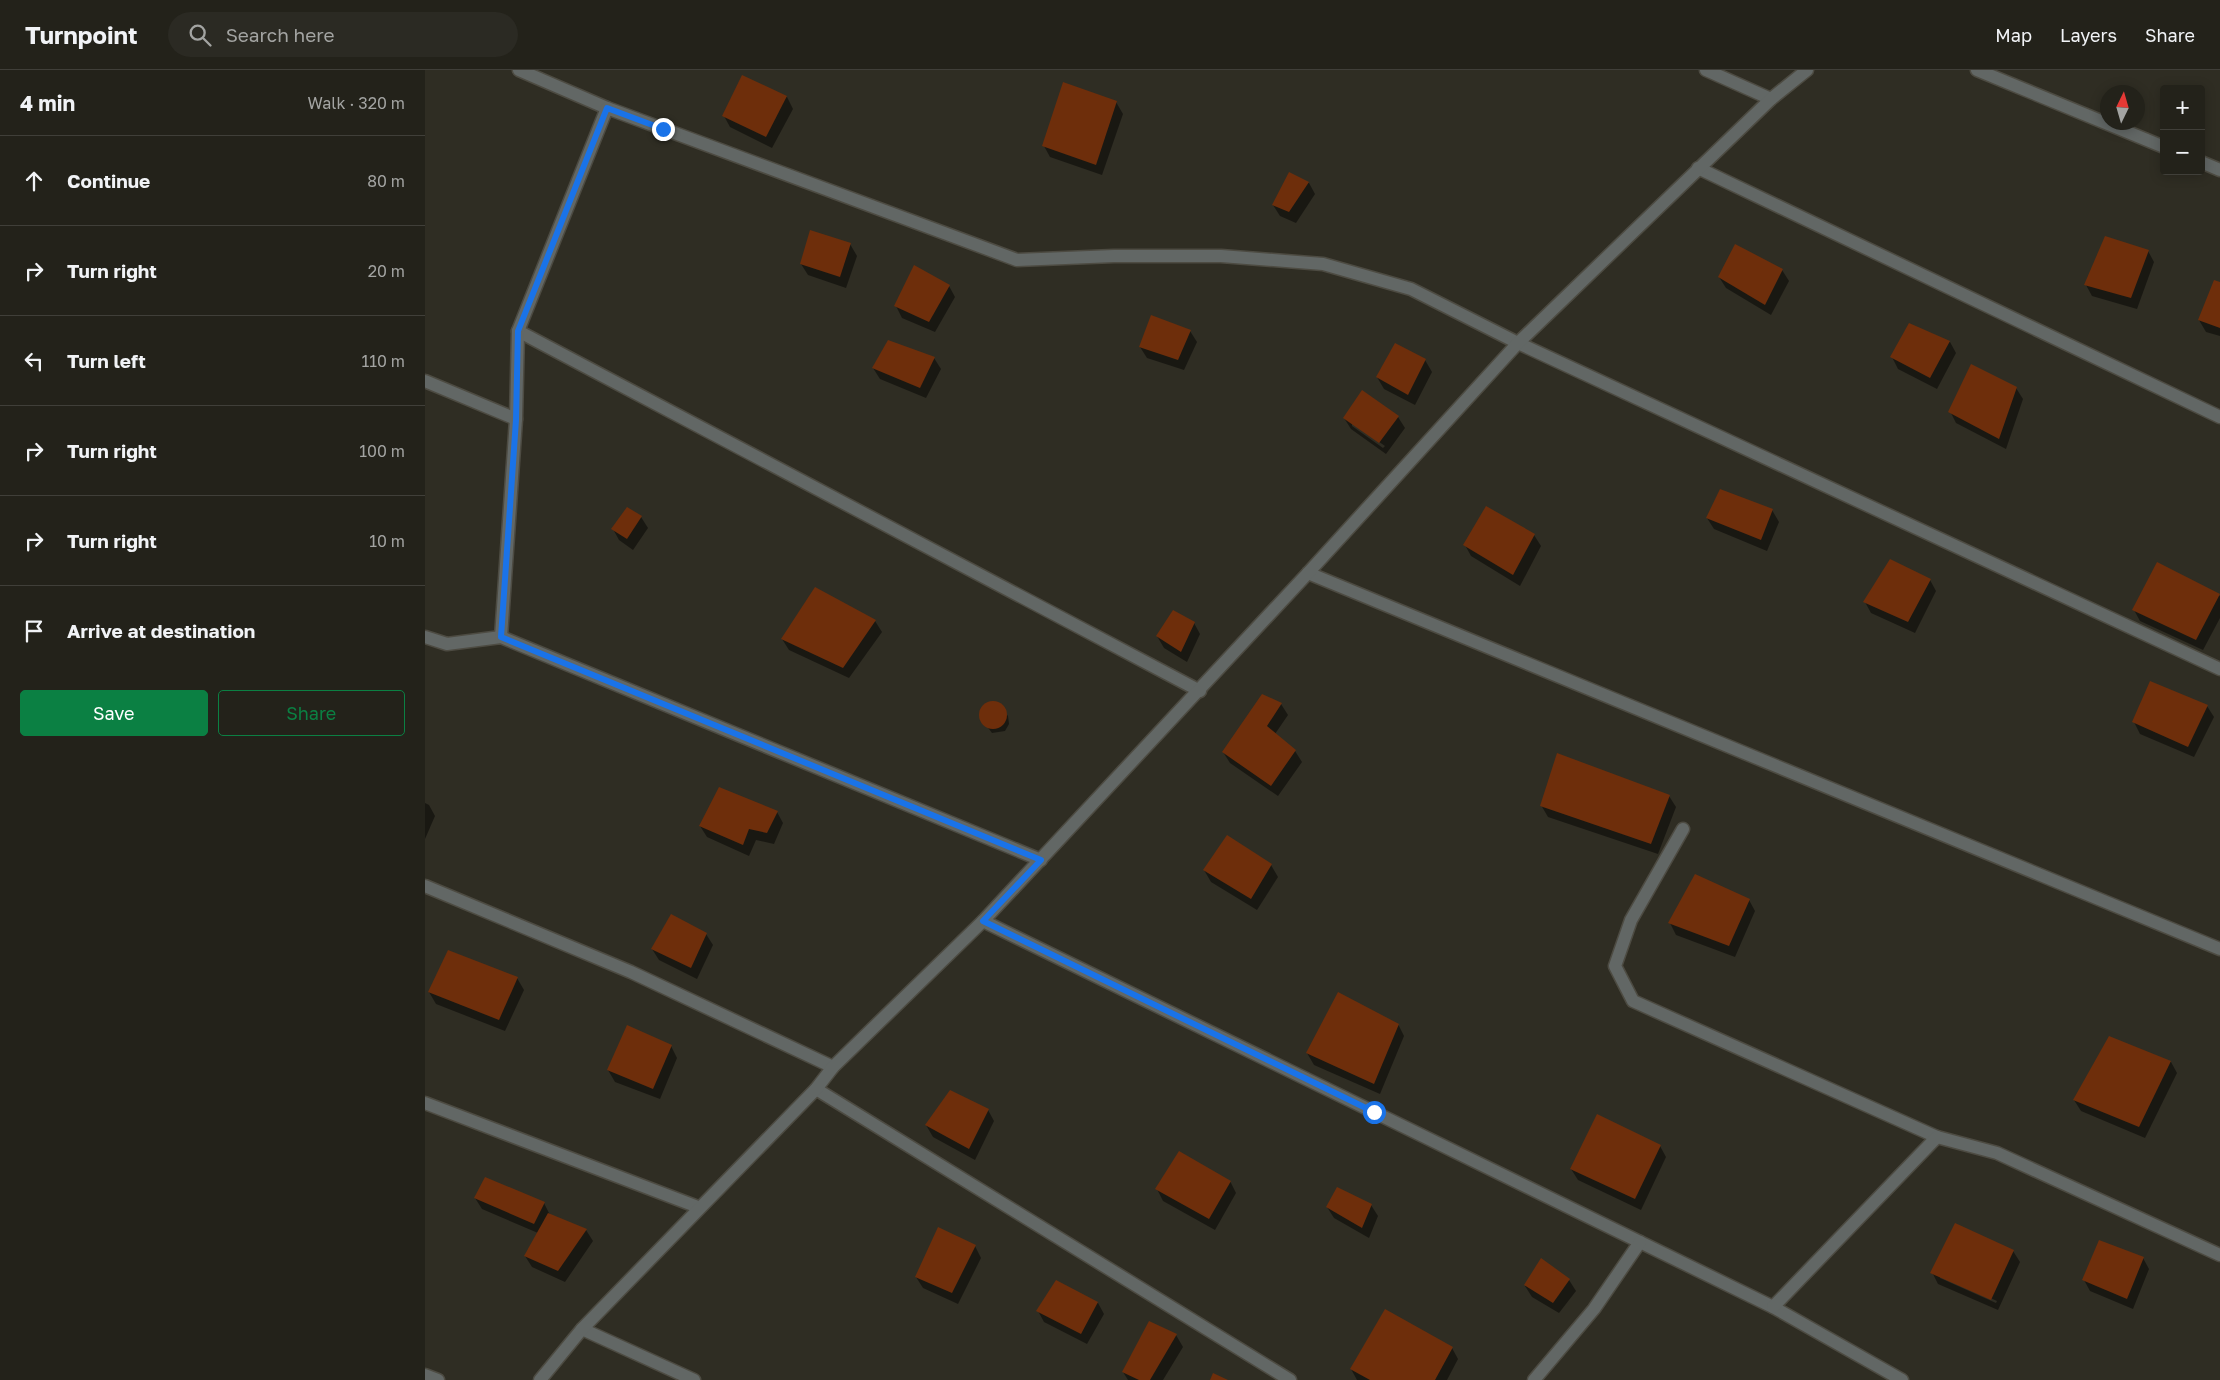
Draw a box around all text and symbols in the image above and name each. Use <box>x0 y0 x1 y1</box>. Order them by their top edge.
search box <box>168 12 518 57</box>
text: Turnpoint <box>25 20 138 49</box>
icon: search <box>186 21 214 49</box>
text: Search here <box>226 23 335 46</box>
text: Map <box>1995 24 2032 46</box>
text: Layers <box>2060 24 2117 46</box>
text: Share <box>2145 24 2195 46</box>
north arrow <box>2100 85 2145 130</box>
map controls <box>2160 85 2205 175</box>
button: + <box>2160 85 2205 130</box>
text: 4 min <box>20 90 75 116</box>
text: Walk · 320 m <box>308 93 405 113</box>
route end <box>652 118 675 141</box>
button: − <box>2160 130 2205 175</box>
icon: ahead <box>20 167 48 195</box>
text: Continue <box>67 169 150 192</box>
text: 80 m <box>367 171 405 191</box>
icon: right <box>20 257 48 285</box>
text: Turn right <box>67 259 157 282</box>
text: 20 m <box>368 261 405 281</box>
icon: left <box>20 347 48 375</box>
text: Turn left <box>67 349 146 372</box>
text: 110 m <box>361 351 405 371</box>
icon: right <box>20 437 48 465</box>
text: Turn right <box>67 439 157 462</box>
text: 100 m <box>359 441 405 461</box>
icon: right <box>20 527 48 555</box>
text: Turn right <box>67 529 157 552</box>
text: 10 m <box>369 531 405 551</box>
icon: arrive <box>20 617 48 645</box>
text: Arrive at destination <box>67 619 255 642</box>
button: Save <box>20 690 208 736</box>
button: Share <box>218 690 405 736</box>
route start <box>1363 1101 1386 1124</box>

